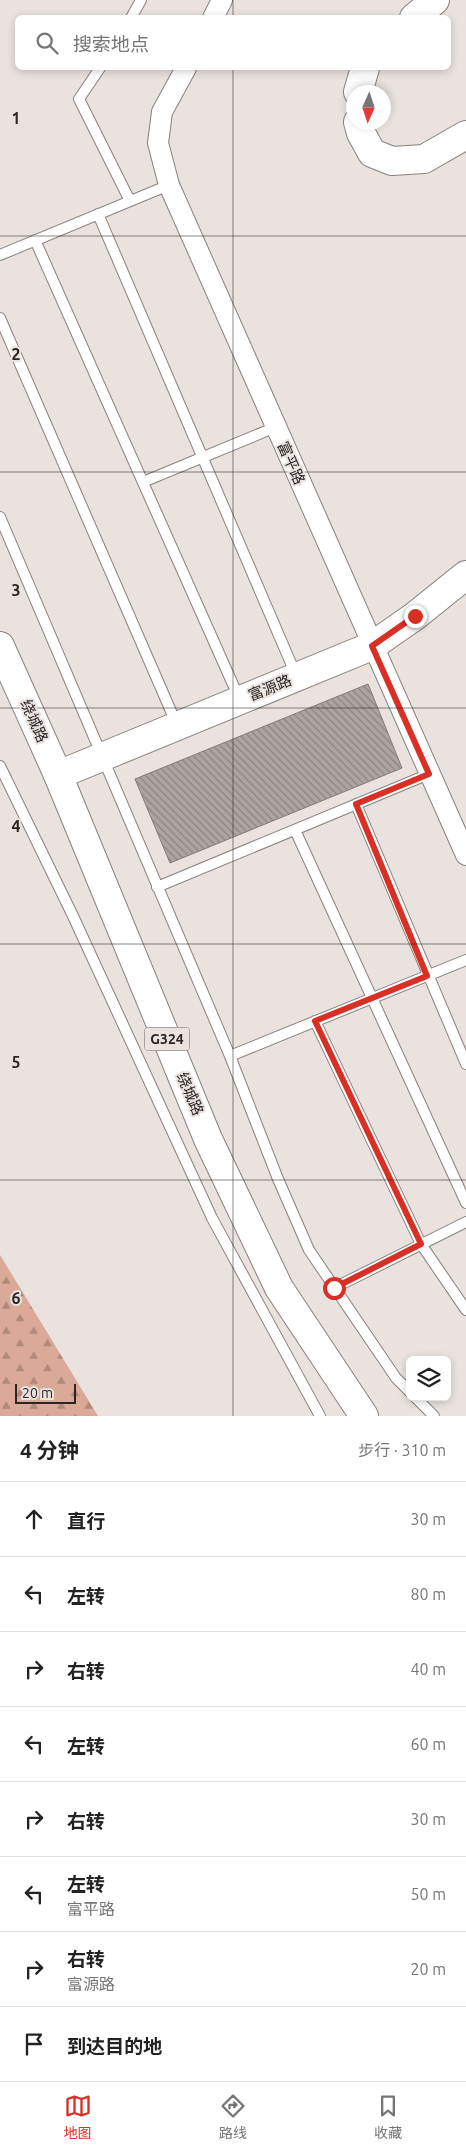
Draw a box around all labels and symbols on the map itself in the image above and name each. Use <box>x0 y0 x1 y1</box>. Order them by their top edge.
north arrow <box>346 85 391 130</box>
text: 1 <box>11 109 21 127</box>
text: 2 <box>11 345 21 363</box>
street label: 富平路 <box>275 439 308 487</box>
text: 3 <box>11 581 21 599</box>
route end <box>404 605 427 628</box>
street label: 富源路 <box>246 671 294 704</box>
street label: 绕城路 <box>18 697 51 745</box>
text: 4 <box>11 817 21 835</box>
road number: G324 <box>144 1028 190 1050</box>
text: 5 <box>11 1053 21 1071</box>
street label: 绕城路 <box>174 1070 207 1118</box>
route start <box>323 1277 346 1300</box>
text: 6 <box>11 1289 21 1307</box>
scale bar <box>15 1381 76 1404</box>

